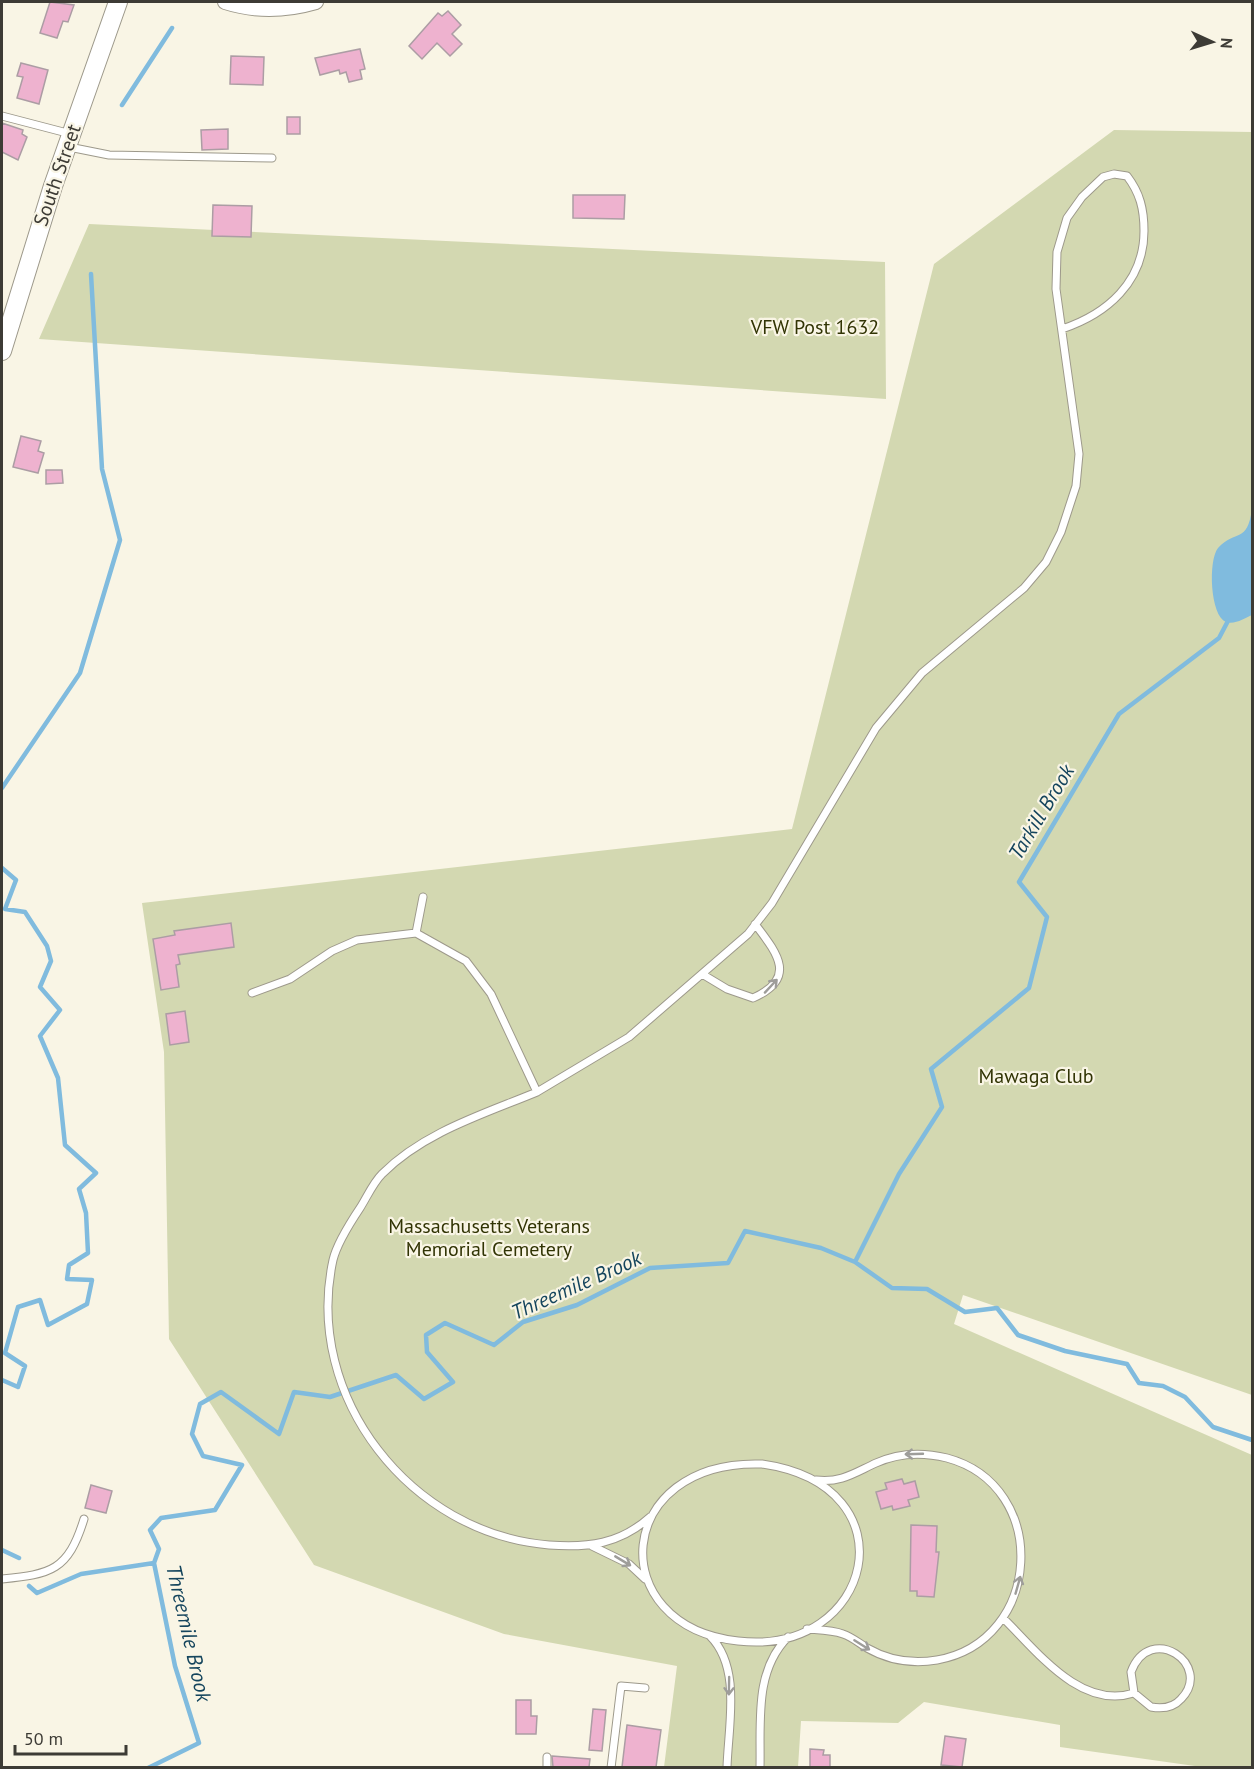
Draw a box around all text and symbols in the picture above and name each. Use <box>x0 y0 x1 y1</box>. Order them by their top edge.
north arrow <box>1182 12 1242 72</box>
text: N <box>1217 37 1237 49</box>
street label: South Street <box>27 120 87 229</box>
park label: VFW Post 1632 <box>750 314 879 340</box>
water label: Tarkill Brook <box>1002 758 1081 865</box>
one-way arrow <box>764 979 778 994</box>
park label: Mawaga Club <box>978 1063 1094 1089</box>
park label: Massachusetts Veterans Memorial Cemetery <box>388 1213 590 1262</box>
water label: Threemile Brook <box>507 1244 647 1326</box>
one-way arrow <box>905 1449 925 1460</box>
one-way arrow <box>614 1555 631 1567</box>
water label: Threemile Brook <box>160 1562 218 1706</box>
one-way arrow <box>1013 1576 1024 1595</box>
one-way arrow <box>853 1639 870 1651</box>
one-way arrow <box>723 1676 735 1696</box>
scale bar <box>15 1718 126 1756</box>
text: 50 m <box>24 1727 63 1750</box>

